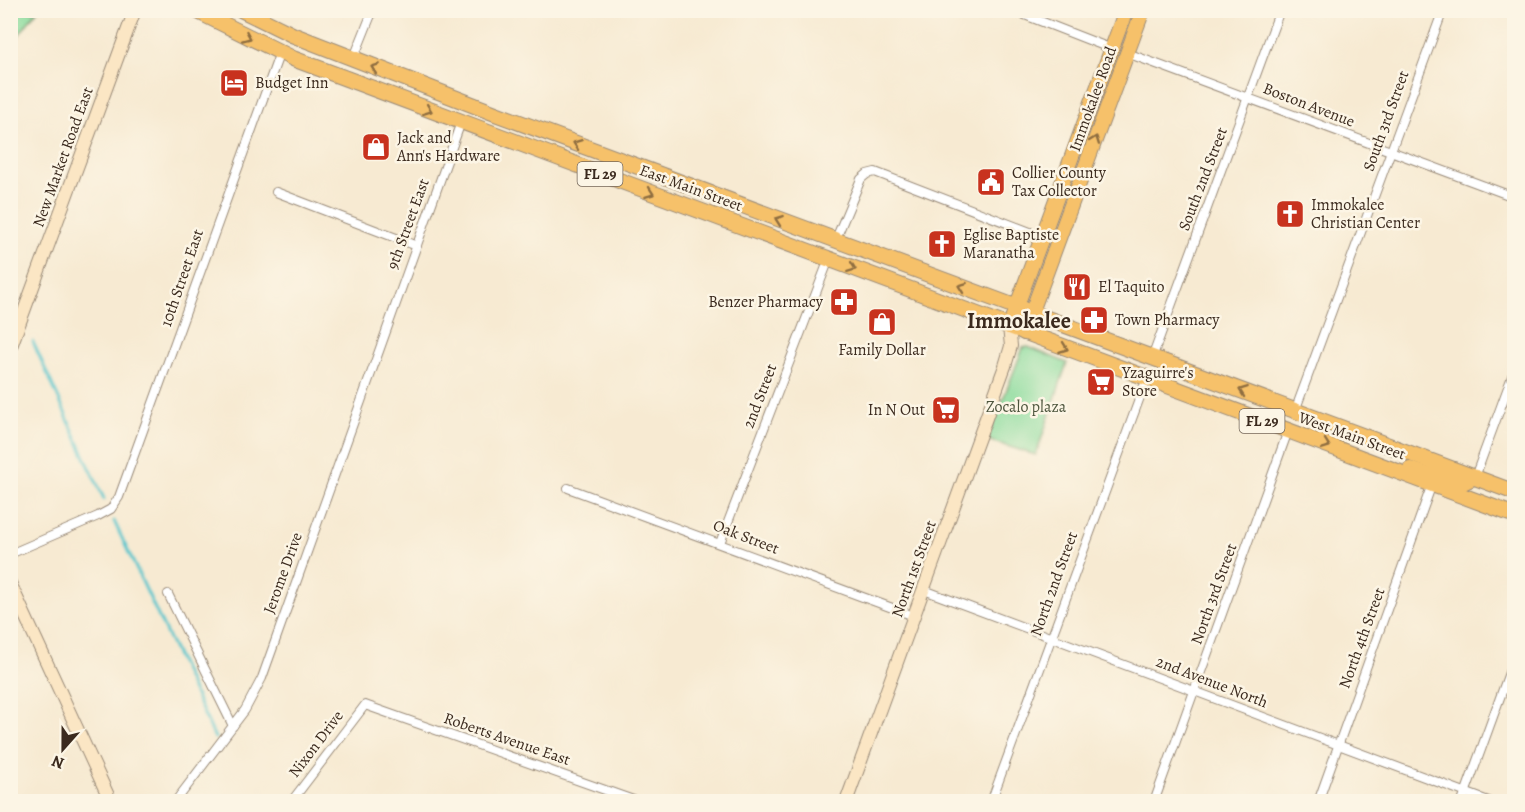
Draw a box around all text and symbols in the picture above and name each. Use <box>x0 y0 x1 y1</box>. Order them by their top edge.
one-way arrow <box>241 30 252 42</box>
street label: Immokalee Road <box>1064 43 1122 154</box>
one-way arrow <box>370 63 381 75</box>
hotel icon: Budget Inn <box>218 67 250 99</box>
street label: South 3rd Street <box>1358 68 1414 174</box>
place label: Budget Inn <box>255 72 329 94</box>
street label: Boston Avenue <box>1260 77 1358 133</box>
street label: New Market Road East <box>27 84 99 230</box>
one-way arrow <box>422 102 433 115</box>
street label: South 2nd Street <box>1173 124 1233 234</box>
place label: Jack and Ann's Hardware <box>396 127 500 167</box>
shop icon: Jack and Ann's Hardware <box>360 131 392 163</box>
one-way arrow <box>1088 135 1100 146</box>
one-way arrow <box>572 139 583 152</box>
street label: East Main Street <box>636 159 746 217</box>
road number: FL 29 <box>578 162 622 186</box>
place label: Collier County Tax Collector <box>1012 162 1107 202</box>
public building icon: Collier County Tax Collector <box>975 166 1007 198</box>
street label: 9th Street East <box>381 176 435 272</box>
one-way arrow <box>644 185 655 198</box>
place label: Immokalee Christian Center <box>1311 194 1420 234</box>
church icon: Immokalee Christian Center <box>1274 198 1306 230</box>
one-way arrow <box>774 215 785 227</box>
place label: Eglise Baptiste Maranatha <box>963 224 1059 264</box>
street label: 10th Street East <box>155 226 209 330</box>
church icon: Eglise Baptiste Maranatha <box>926 228 958 260</box>
one-way arrow <box>846 261 857 273</box>
restaurant icon: El Taquito <box>1061 271 1093 303</box>
place label: El Taquito <box>1098 276 1165 298</box>
one-way arrow <box>957 282 968 295</box>
pharmacy icon: Benzer Pharmacy <box>828 286 860 318</box>
place label: Benzer Pharmacy <box>708 291 824 313</box>
pharmacy icon: Town Pharmacy <box>1078 304 1110 336</box>
shop icon: Family Dollar <box>866 306 898 338</box>
district label: Immokalee <box>967 306 1071 336</box>
place label: Town Pharmacy <box>1115 309 1220 331</box>
place label: Family Dollar <box>838 339 926 361</box>
one-way arrow <box>1058 341 1069 353</box>
street label: 2nd Street <box>738 361 782 431</box>
place label: Yzaguirre's Store <box>1121 362 1194 402</box>
supermarket icon: Yzaguirre's Store <box>1085 366 1117 398</box>
one-way arrow <box>1238 386 1249 399</box>
supermarket icon: In N Out <box>930 394 962 426</box>
park label: Zocalo plaza <box>986 396 1067 418</box>
place label: In N Out <box>868 399 925 421</box>
street label: West Main Street <box>1294 406 1409 466</box>
road number: FL 29 <box>1240 409 1284 433</box>
one-way arrow <box>1320 437 1331 450</box>
street label: Oak Street <box>710 514 782 560</box>
street label: North 1st Street <box>886 517 942 621</box>
street label: Jerome Drive <box>258 529 308 617</box>
street label: North 2nd Street <box>1025 529 1083 639</box>
street label: North 3rd Street <box>1186 540 1242 648</box>
street label: North 4th Street <box>1334 585 1390 691</box>
street label: 2nd Avenue North <box>1153 651 1271 714</box>
street label: Nixon Drive <box>283 706 349 782</box>
street label: Roberts Avenue East <box>441 707 573 771</box>
north arrow <box>33 719 93 779</box>
text: N <box>48 750 67 774</box>

